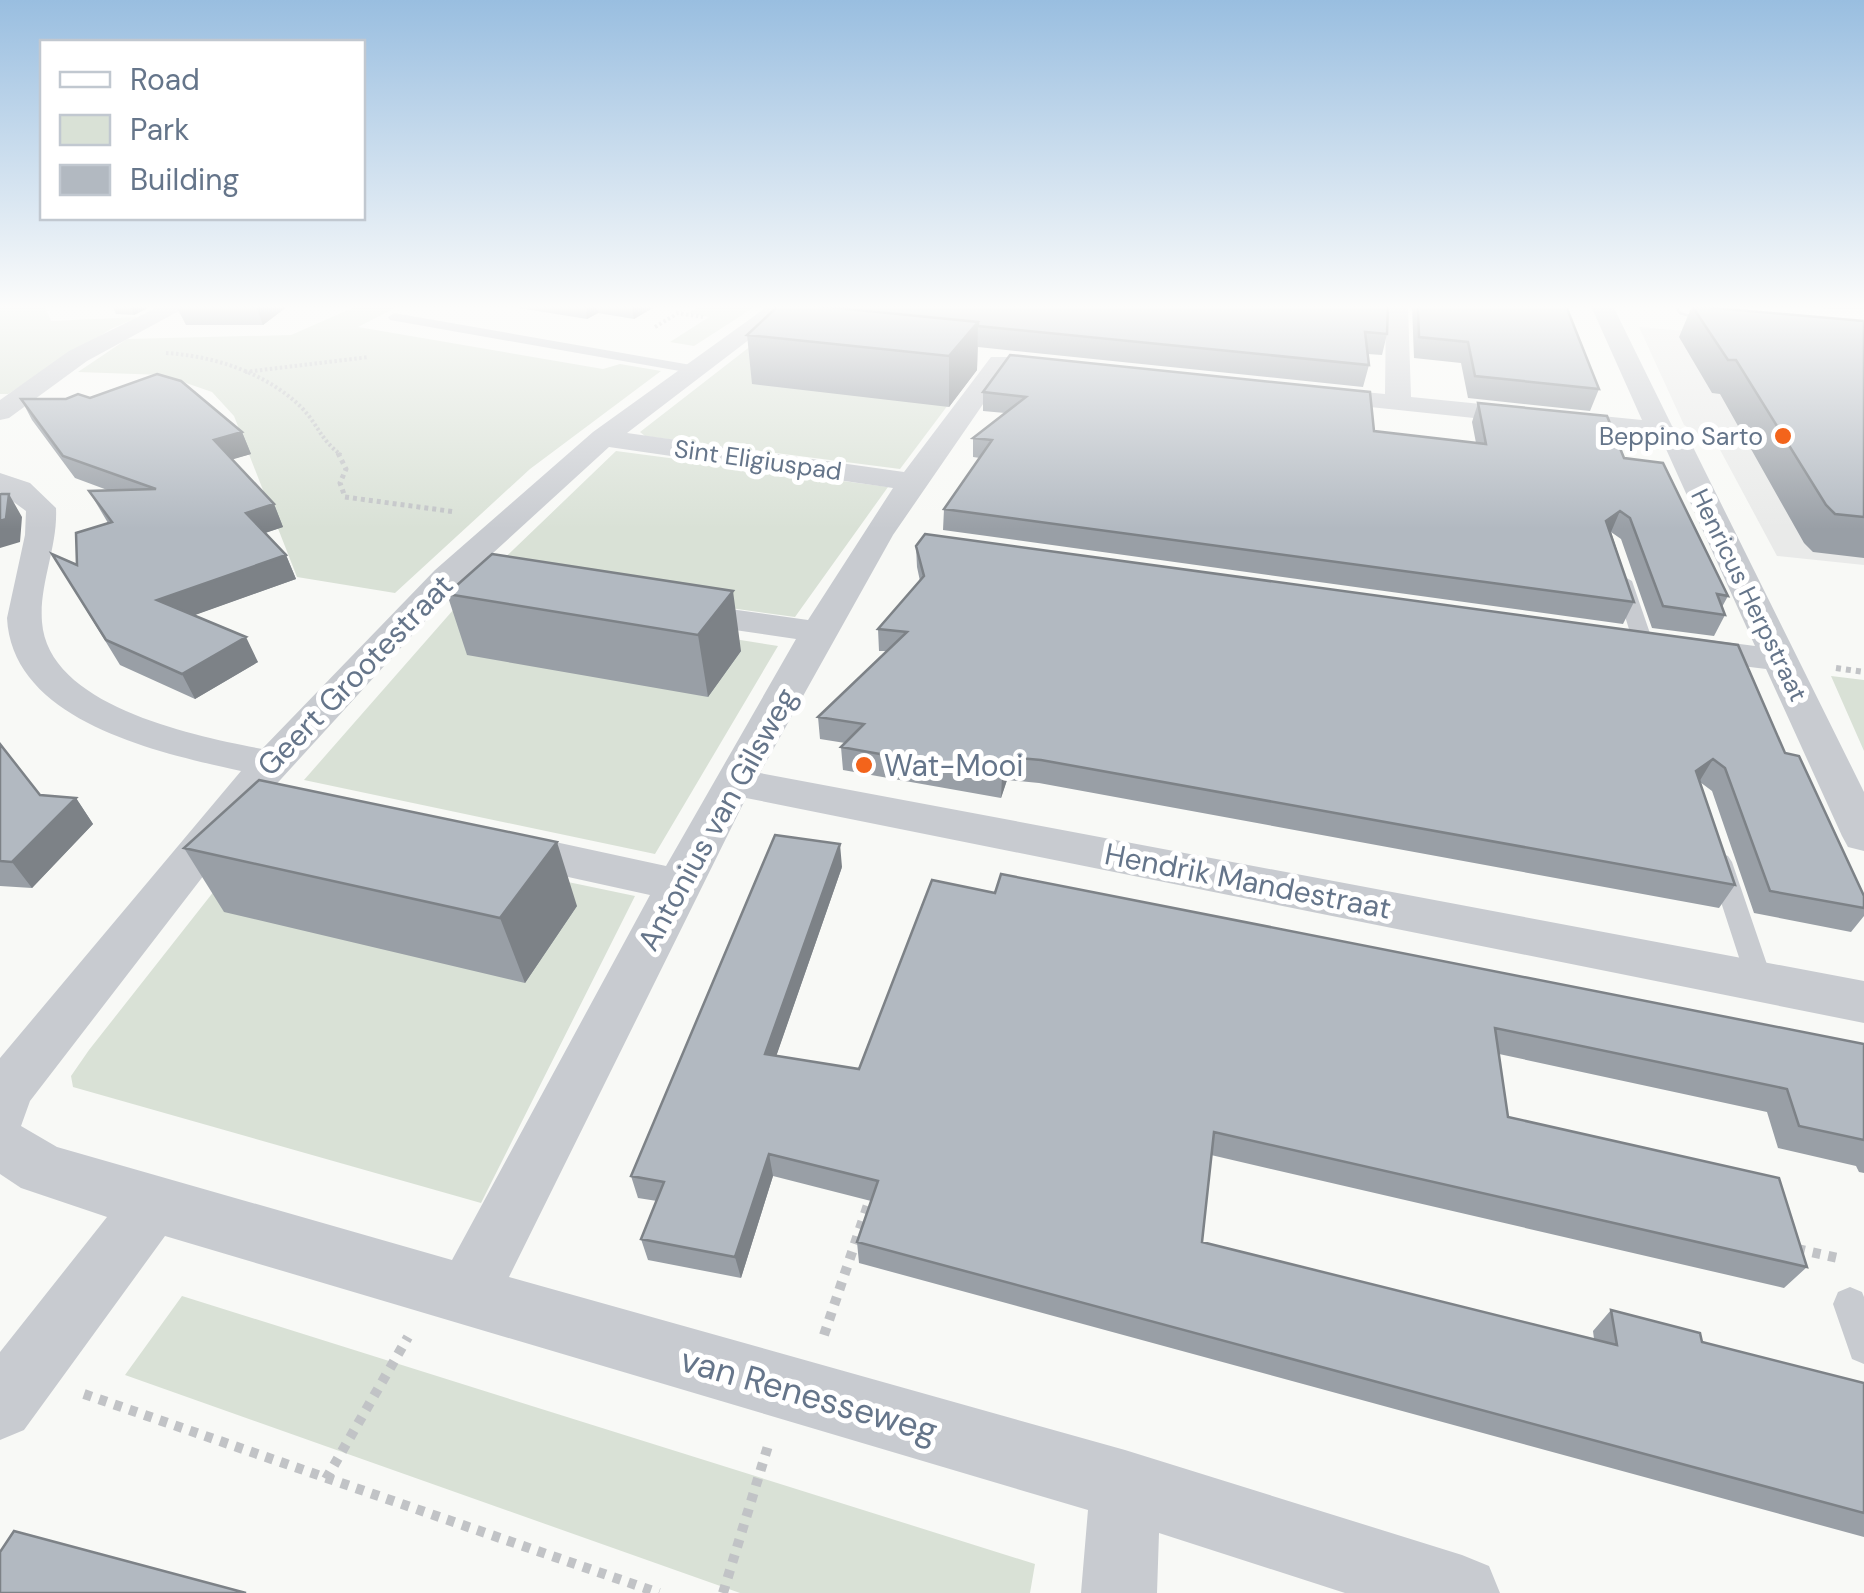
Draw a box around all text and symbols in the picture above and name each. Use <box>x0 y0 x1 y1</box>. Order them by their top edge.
legend <box>40 40 365 220</box>
text: Road <box>130 60 200 99</box>
text: Park <box>130 110 189 149</box>
text: Building <box>130 160 239 199</box>
place label: Beppino Sarto <box>1599 420 1763 453</box>
marker: Beppino Sarto <box>1772 425 1794 447</box>
street label: Sint Eligiuspad <box>672 432 844 488</box>
street label: Henricus Herpstraat <box>1683 483 1815 707</box>
street label: Geert Grootestraat <box>249 566 461 784</box>
street label: Antonius van Gilsweg <box>629 681 805 957</box>
place label: Wat-Mooi <box>884 746 1023 785</box>
marker: Wat-Mooi <box>853 754 875 776</box>
street label: Hendrik Mandestraat <box>1102 834 1394 928</box>
street label: van Renesseweg <box>675 1336 943 1454</box>

